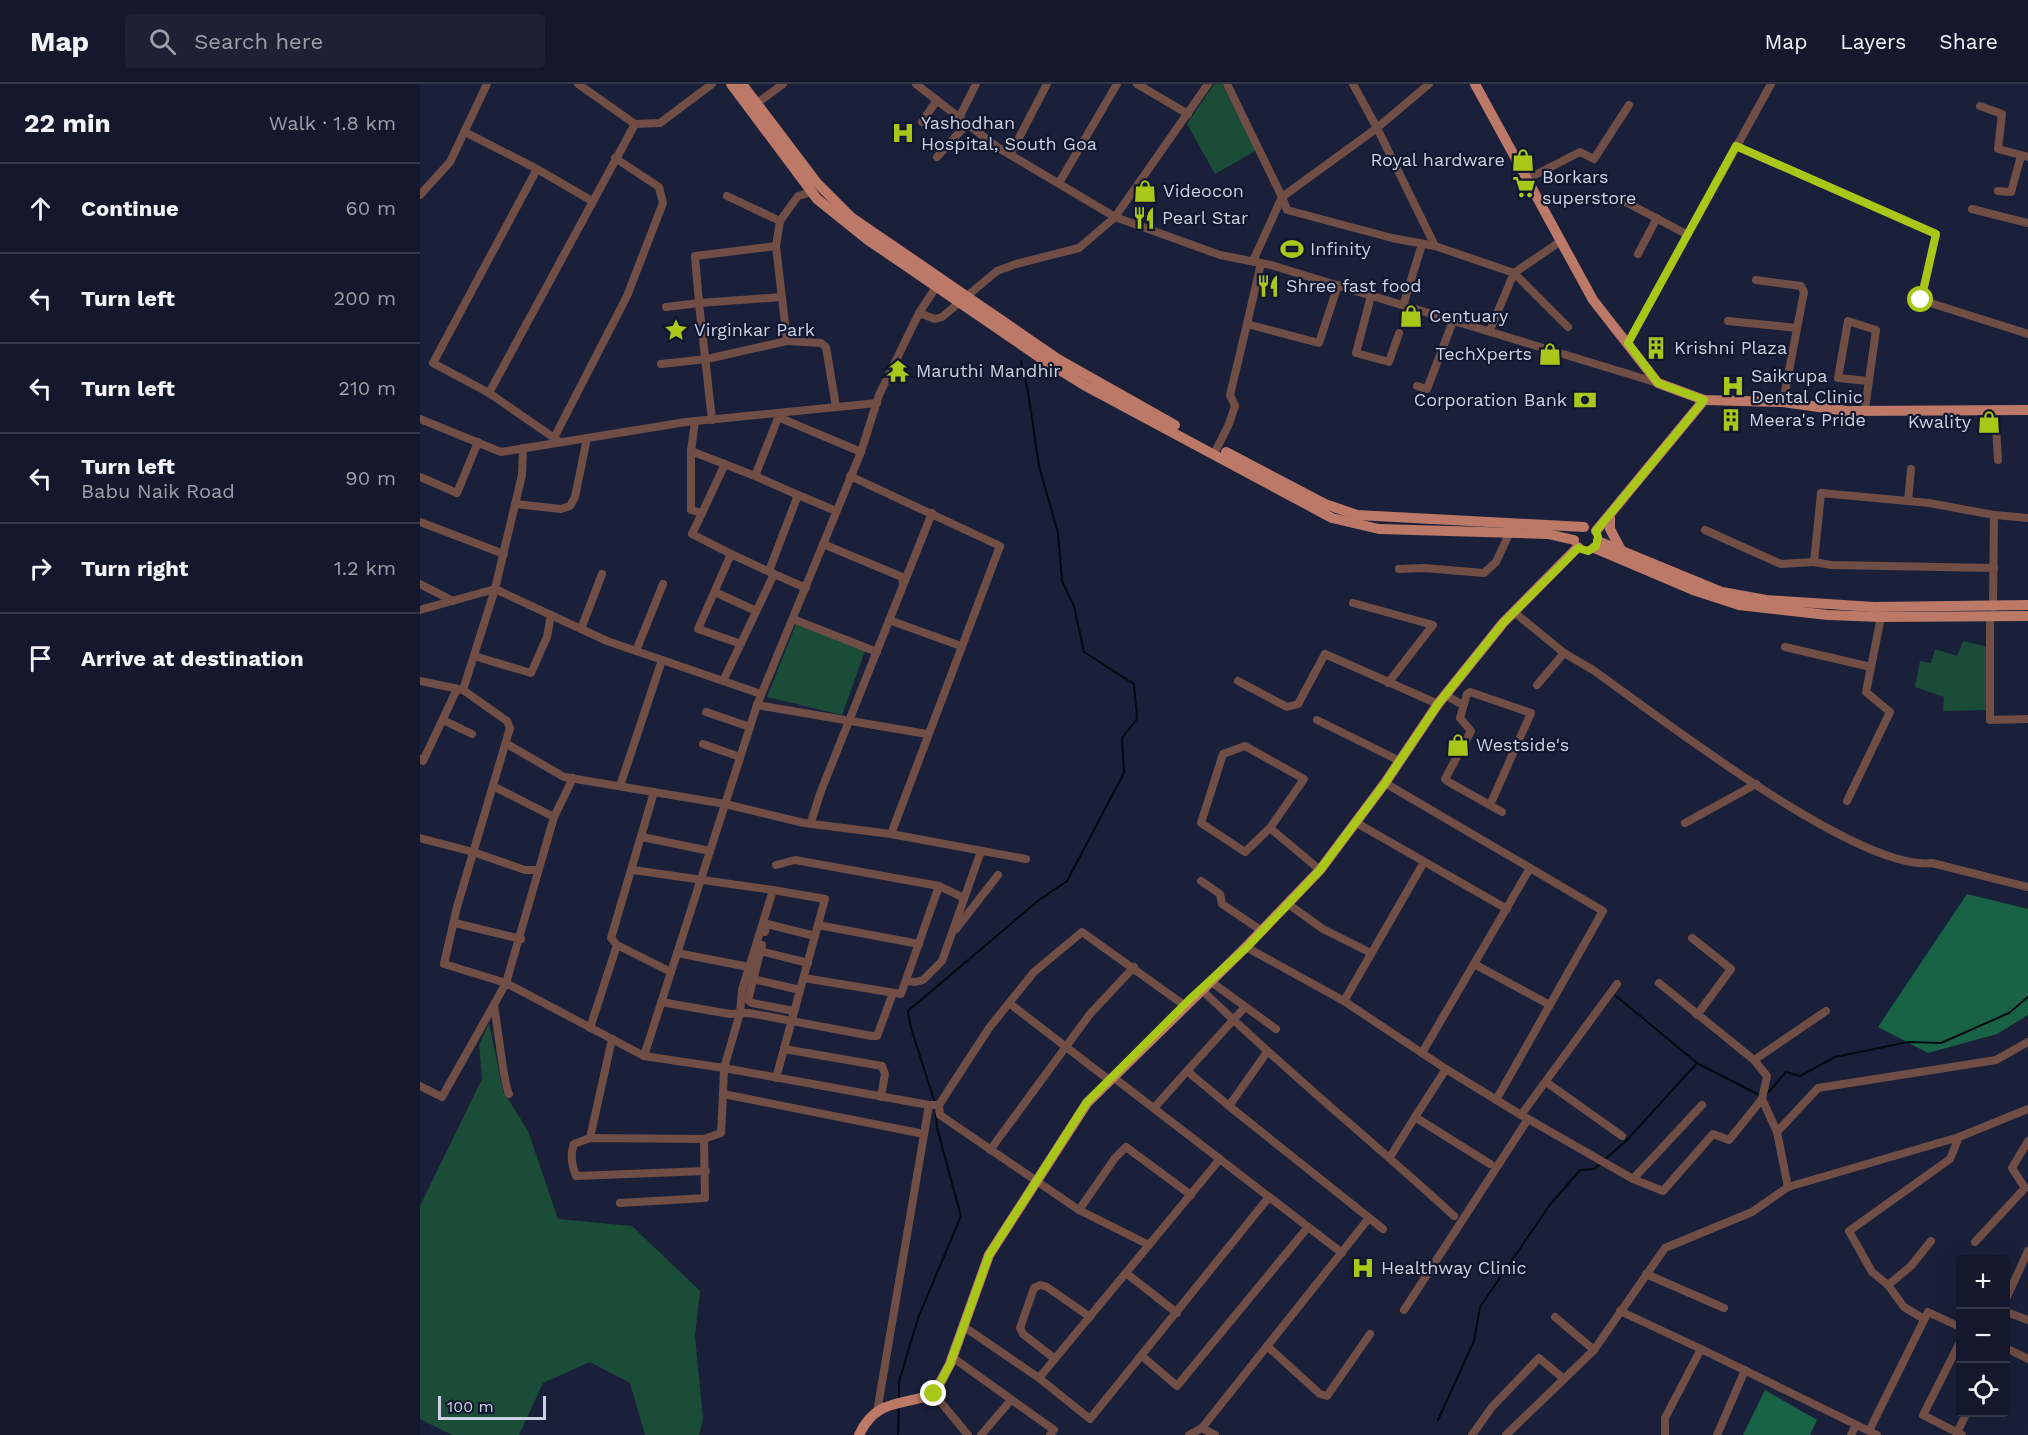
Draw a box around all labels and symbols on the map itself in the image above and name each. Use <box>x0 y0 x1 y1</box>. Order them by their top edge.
place label: Yashodhan Hospital, South Goa <box>921 112 1097 154</box>
hospital icon: Yashodhan Hospital, South Goa <box>890 120 916 146</box>
shop icon: Royal hardware <box>1510 147 1536 173</box>
place label: Royal hardware <box>1370 149 1505 170</box>
place label: Borkars superstore <box>1542 166 1637 208</box>
supermarket icon: Borkars superstore <box>1511 174 1537 200</box>
shop icon: Videocon <box>1132 178 1158 204</box>
place label: Videocon <box>1163 180 1244 201</box>
restaurant icon: Pearl Star <box>1131 205 1157 231</box>
place label: Pearl Star <box>1162 207 1248 228</box>
sports icon: Infinity <box>1279 236 1305 262</box>
place label: Infinity <box>1310 238 1372 259</box>
restaurant icon: Shree fast food <box>1255 273 1281 299</box>
place label: Shree fast food <box>1286 275 1422 296</box>
route start <box>1907 286 1933 312</box>
shop icon: Centuary <box>1398 303 1424 329</box>
place label: Centuary <box>1429 305 1509 326</box>
place icon: Virginkar Park <box>663 317 689 343</box>
place label: Virginkar Park <box>694 319 815 340</box>
building icon: Krishni Plaza <box>1643 335 1669 361</box>
place label: Krishni Plaza <box>1674 337 1787 358</box>
shop icon: TechXperts <box>1537 341 1563 367</box>
place label: TechXperts <box>1435 343 1532 364</box>
temple icon: Maruthi Mandhir <box>885 358 911 384</box>
place label: Maruthi Mandhir <box>916 360 1061 381</box>
place label: Saikrupa Dental Clinic <box>1751 365 1863 407</box>
hospital icon: Saikrupa Dental Clinic <box>1720 373 1746 399</box>
bank icon: Corporation Bank <box>1572 387 1598 413</box>
place label: Corporation Bank <box>1414 389 1567 410</box>
building icon: Meera's Pride <box>1718 407 1744 433</box>
place label: Meera's Pride <box>1749 409 1866 430</box>
shop icon: Kwality <box>1976 409 2002 435</box>
place label: Kwality <box>1908 411 1972 432</box>
shop icon: Westside's <box>1445 732 1471 758</box>
place label: Westside's <box>1476 734 1569 755</box>
hospital icon: Healthway Clinic <box>1350 1255 1376 1281</box>
place label: Healthway Clinic <box>1381 1257 1526 1278</box>
route end <box>920 1380 946 1406</box>
scale bar <box>438 1393 546 1420</box>

